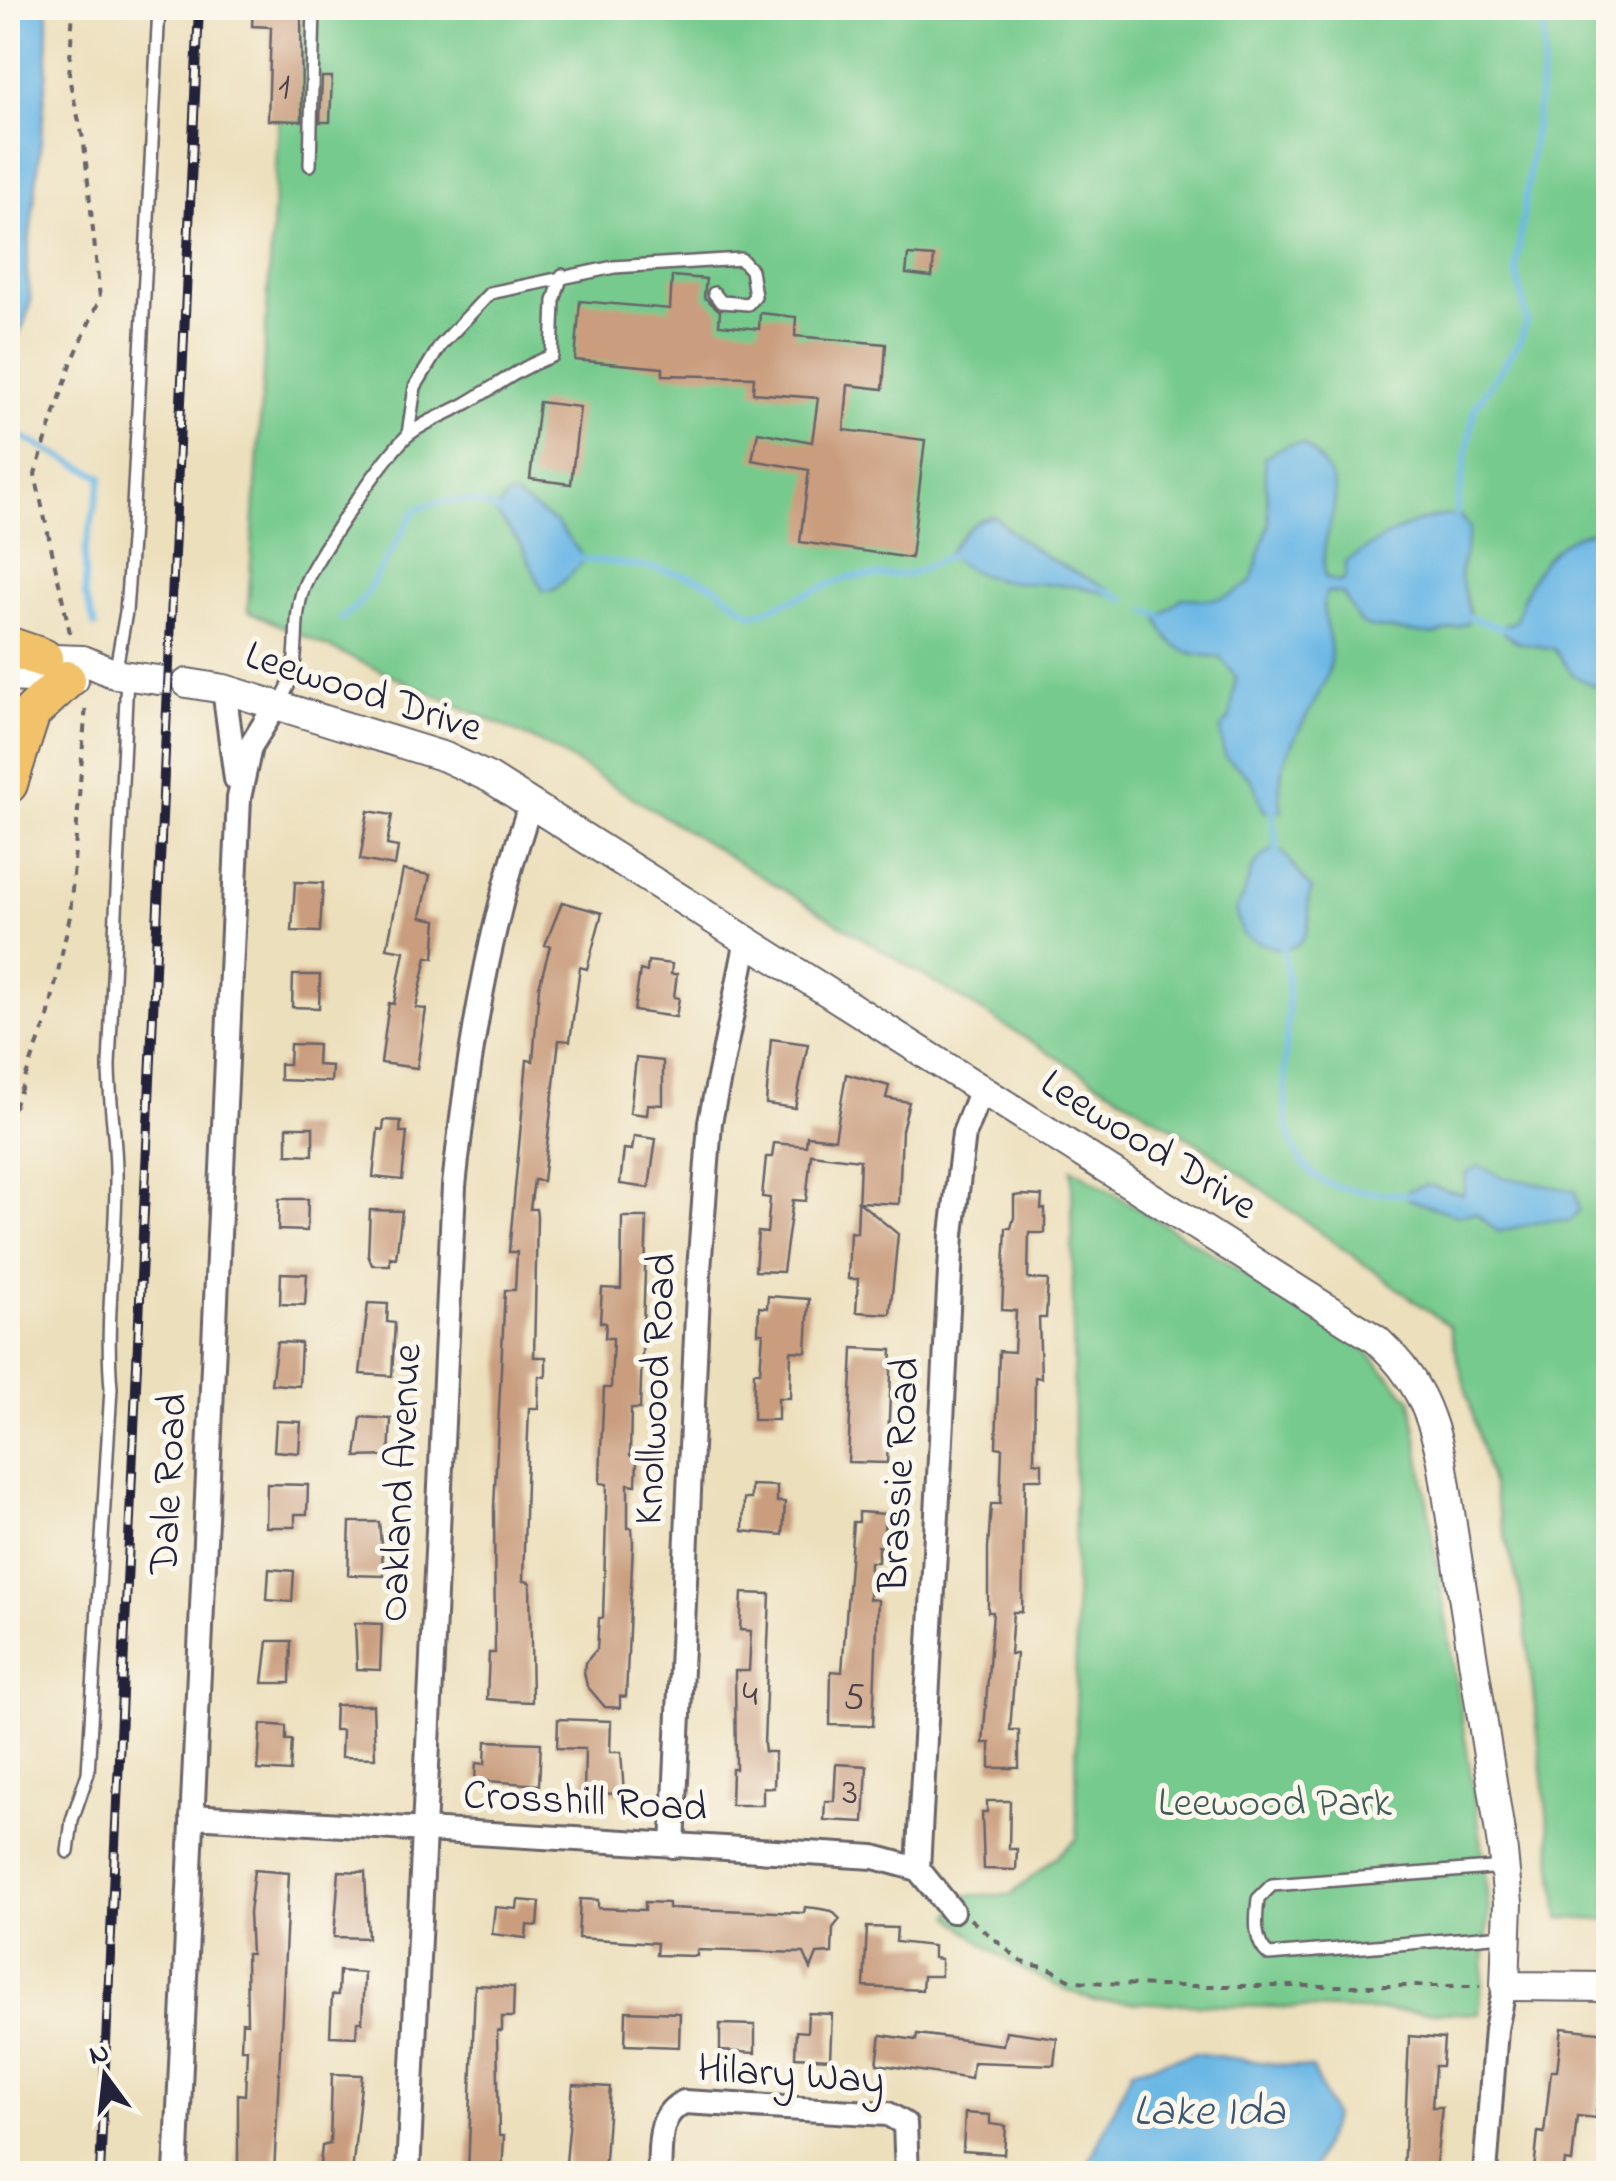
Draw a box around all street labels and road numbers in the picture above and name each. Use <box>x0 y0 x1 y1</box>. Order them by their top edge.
street label: Leewood Drive <box>237 626 489 760</box>
street label: Leewood Drive <box>1028 1055 1269 1237</box>
street label: Knollwood Road <box>619 1252 695 1526</box>
street label: Oakland Avenue <box>364 1342 440 1624</box>
street label: Brassie Road <box>864 1356 938 1595</box>
street label: Dale Road <box>135 1392 205 1577</box>
street label: Crosshill Road <box>461 1766 709 1840</box>
street label: Hilary Way <box>696 2039 886 2113</box>

